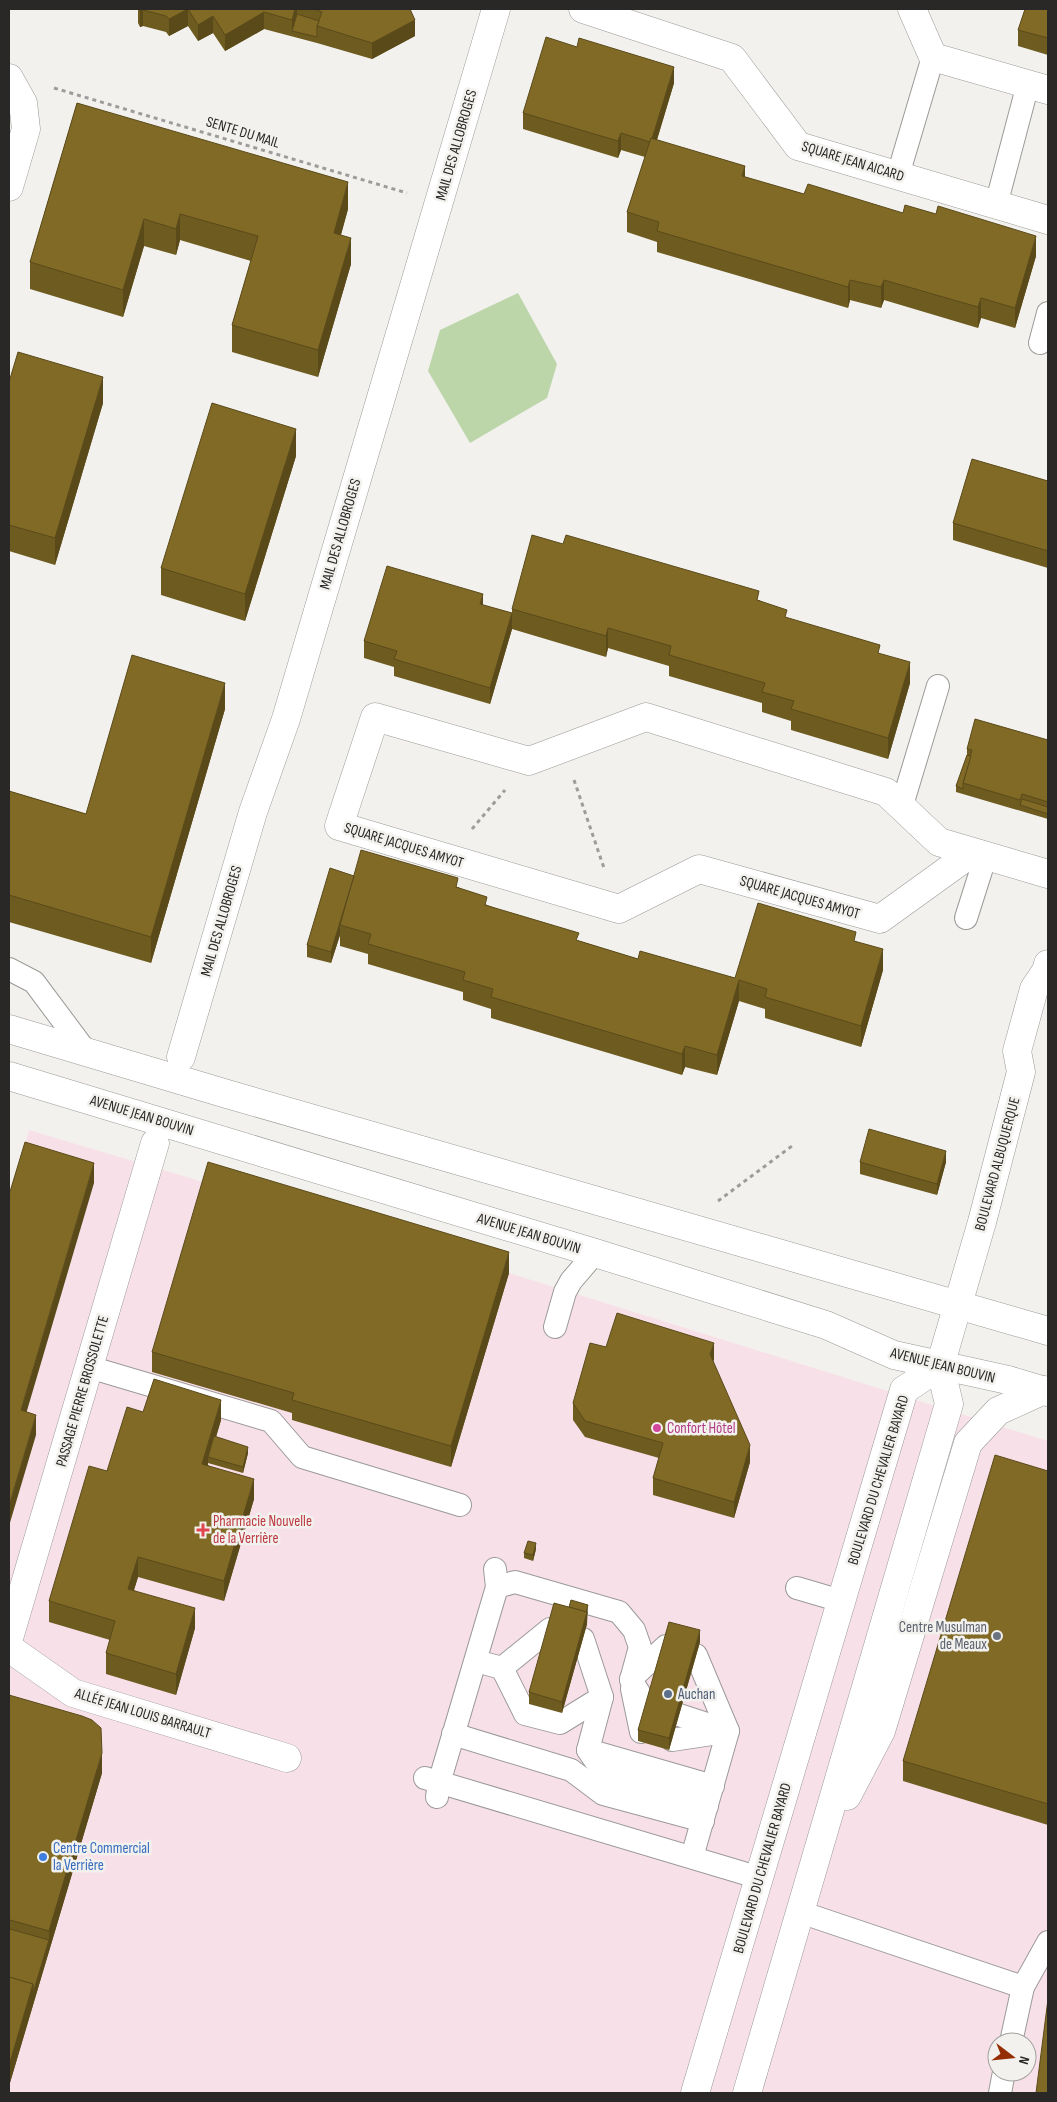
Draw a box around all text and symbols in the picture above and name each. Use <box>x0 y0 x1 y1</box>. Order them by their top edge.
street label: MAIL DES ALLOBROGES <box>432 88 481 203</box>
street label: SENTE DU MAIL <box>204 112 282 153</box>
street label: SQUARE JEAN AICARD <box>799 137 906 186</box>
street label: MAIL DES ALLOBROGES <box>316 477 365 592</box>
street label: SQUARE JACQUES AMYOT <box>342 818 466 873</box>
street label: MAIL DES ALLOBROGES <box>197 864 246 979</box>
street label: SQUARE JACQUES AMYOT <box>738 871 862 924</box>
street label: AVENUE JEAN BOUVIN <box>87 1090 196 1140</box>
street label: BOULEVARD ALBUQUERQUE <box>971 1095 1024 1233</box>
street label: AVENUE JEAN BOUVIN <box>474 1208 583 1258</box>
street label: PASSAGE PIERRE BROSSOLETTE <box>52 1313 113 1469</box>
street label: AVENUE JEAN BOUVIN <box>888 1343 997 1388</box>
street label: BOULEVARD DU CHEVALIER BAYARD <box>844 1393 913 1567</box>
place label: Confort Hôtel <box>667 1419 736 1438</box>
marker: Confort Hôtel <box>651 1422 663 1434</box>
place label: Pharmacie Nouvelle de la Verrière <box>213 1512 312 1548</box>
marker: Pharmacie Nouvelle de la Verrière <box>197 1524 209 1536</box>
place label: Centre Musulman de Meaux <box>899 1618 987 1654</box>
marker: Centre Musulman de Meaux <box>991 1630 1003 1642</box>
street label: ALLÉE JEAN LOUIS BARRAULT <box>72 1683 213 1743</box>
place label: Auchan <box>677 1685 715 1704</box>
marker: Auchan <box>662 1688 674 1700</box>
street label: BOULEVARD DU CHEVALIER BAYARD <box>729 1781 796 1956</box>
place label: Centre Commercial la Verrière <box>53 1839 150 1875</box>
marker: Centre Commercial la Verrière <box>37 1851 49 1863</box>
north arrow <box>987 2032 1037 2082</box>
text: N <box>1015 2055 1033 2066</box>

